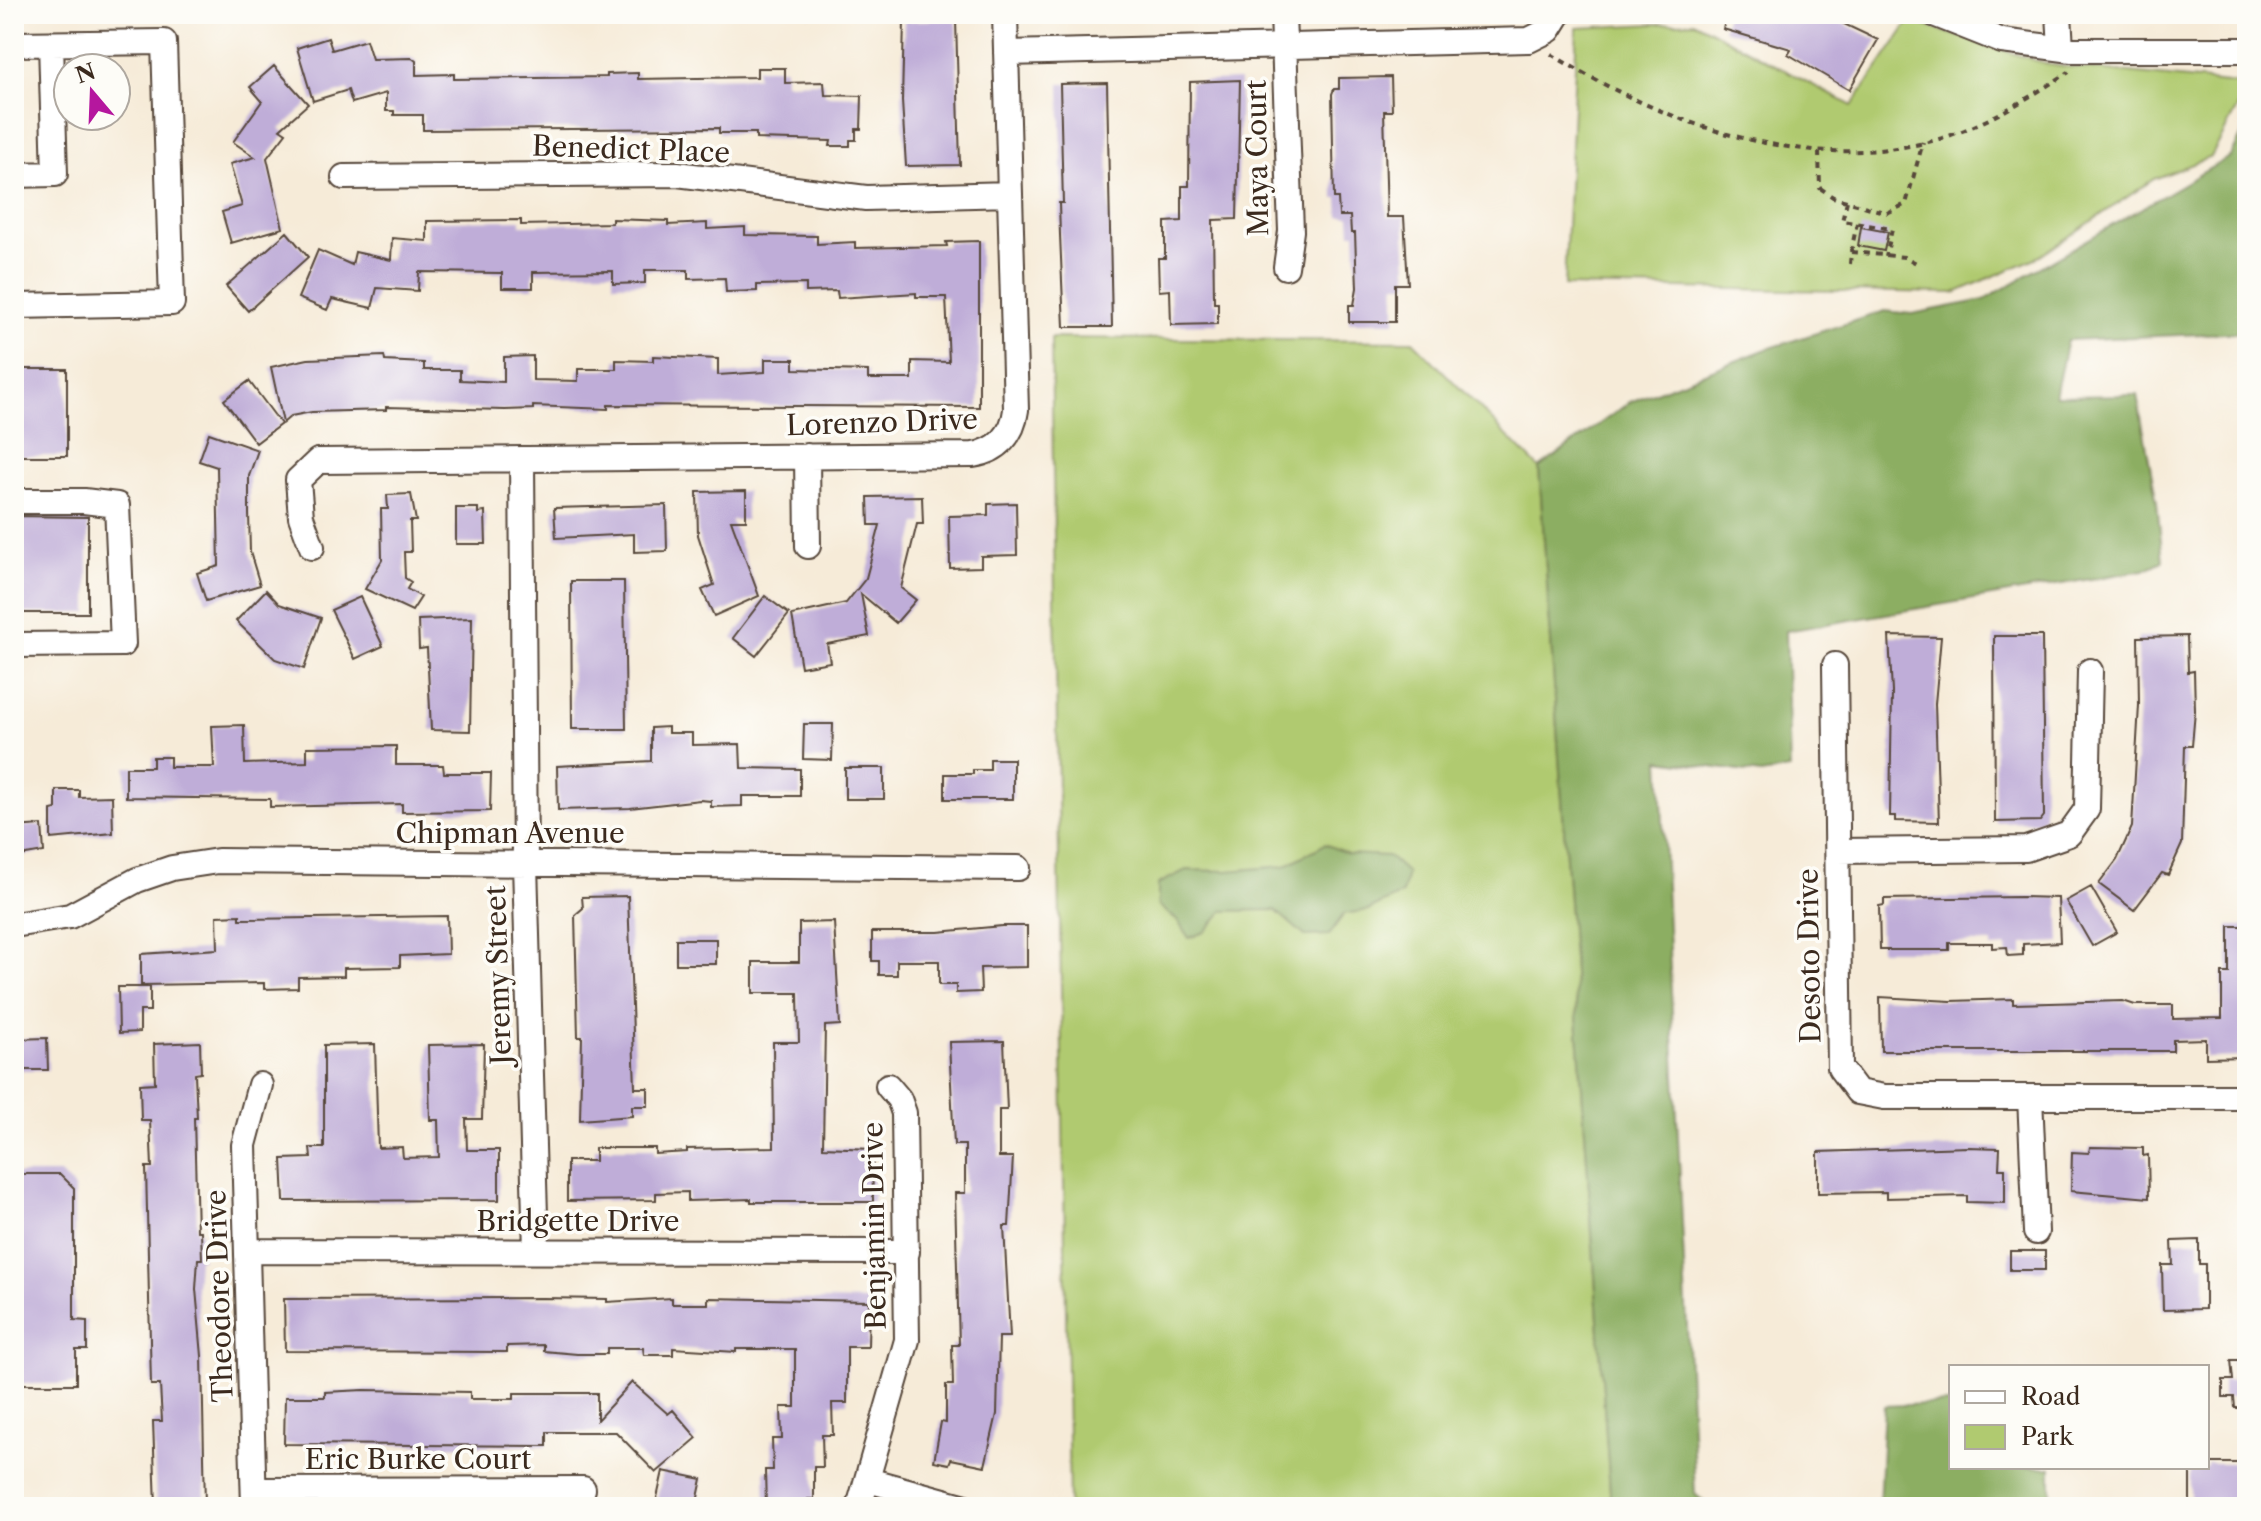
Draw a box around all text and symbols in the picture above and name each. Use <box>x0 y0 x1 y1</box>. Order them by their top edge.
north arrow <box>52 52 132 132</box>
text: N <box>72 58 99 89</box>
street label: Maya Court <box>1239 79 1275 237</box>
street label: Benedict Place <box>531 129 731 169</box>
street label: Lorenzo Drive <box>785 402 979 442</box>
street label: Chipman Avenue <box>395 816 625 850</box>
street label: Desoto Drive <box>1790 868 1828 1044</box>
street label: Jeremy Street <box>478 885 518 1069</box>
street label: Benjamin Drive <box>855 1122 893 1330</box>
street label: Theodore Drive <box>198 1189 240 1403</box>
street label: Bridgette Drive <box>477 1204 679 1238</box>
legend <box>1949 1365 2209 1469</box>
text: Road <box>2021 1382 2081 1411</box>
text: Park <box>2021 1422 2074 1451</box>
street label: Eric Burke Court <box>305 1442 531 1476</box>

